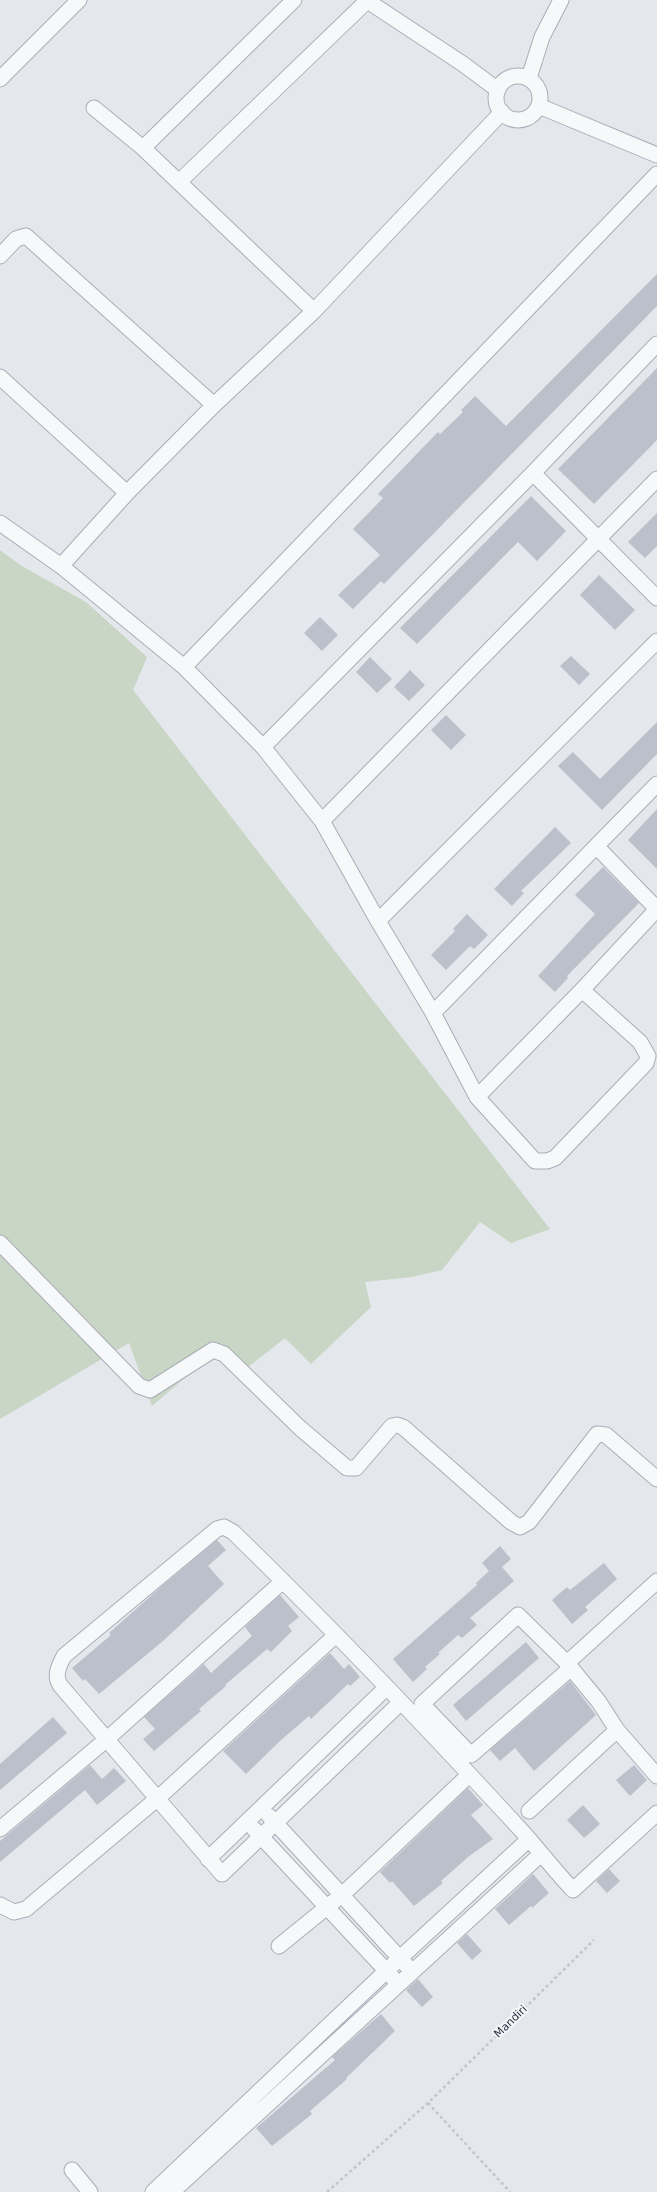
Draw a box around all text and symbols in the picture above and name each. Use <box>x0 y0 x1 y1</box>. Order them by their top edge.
street label: Mandiri <box>492 2003 530 2041</box>

